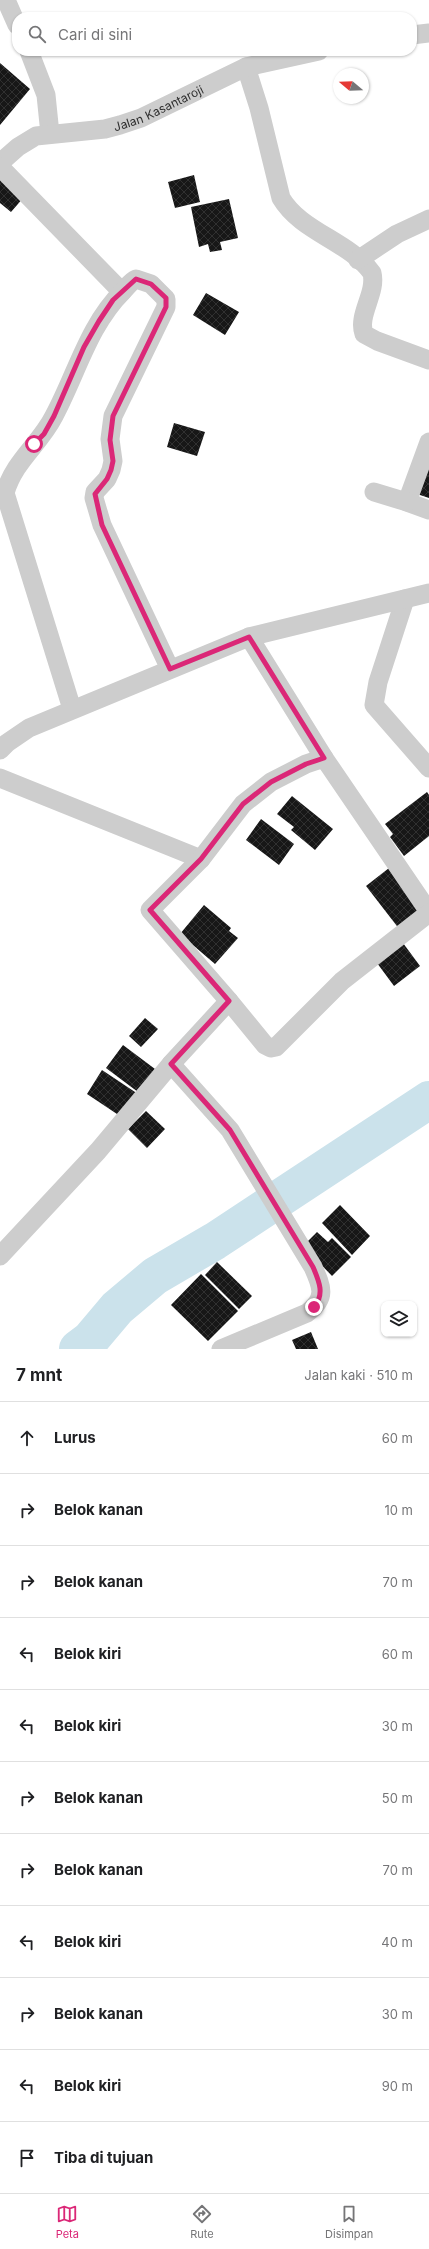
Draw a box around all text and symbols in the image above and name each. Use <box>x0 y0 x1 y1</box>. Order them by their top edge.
search box <box>12 12 417 56</box>
icon: search <box>26 23 48 45</box>
text: Cari di sini <box>58 25 132 44</box>
north arrow <box>333 68 369 104</box>
street label: Jalan Kasantaroji <box>112 81 206 134</box>
route start <box>25 435 43 453</box>
route end <box>305 1298 323 1316</box>
map controls <box>381 1301 417 1337</box>
button: layers <box>381 1301 417 1337</box>
text: 7 mnt <box>16 1365 62 1385</box>
text: Jalan kaki · 510 m <box>304 1367 413 1383</box>
icon: ahead <box>16 1427 38 1449</box>
text: Lurus <box>54 1428 96 1447</box>
text: 60 m <box>382 1430 413 1446</box>
icon: right <box>16 1499 38 1521</box>
text: Belok kanan <box>54 1500 143 1519</box>
text: 10 m <box>384 1502 413 1518</box>
icon: right <box>16 1571 38 1593</box>
text: Belok kanan <box>54 1572 143 1591</box>
text: 70 m <box>383 1574 413 1590</box>
icon: left <box>16 1643 38 1665</box>
text: Belok kiri <box>54 1644 121 1663</box>
text: 60 m <box>382 1646 413 1662</box>
icon: left <box>16 1715 38 1737</box>
text: Belok kiri <box>54 1716 121 1735</box>
text: 30 m <box>382 1718 413 1734</box>
icon: right <box>16 1787 38 1809</box>
text: Belok kanan <box>54 1788 143 1807</box>
text: 50 m <box>382 1790 413 1806</box>
icon: right <box>16 1859 38 1881</box>
text: Belok kanan <box>54 1860 143 1879</box>
text: 70 m <box>383 1862 413 1878</box>
icon: left <box>16 1931 38 1953</box>
text: Belok kiri <box>54 1932 121 1951</box>
text: 40 m <box>381 1934 413 1950</box>
icon: right <box>16 2003 38 2025</box>
text: Belok kanan <box>54 2004 143 2023</box>
text: 30 m <box>382 2006 413 2022</box>
icon: left <box>16 2075 38 2097</box>
text: Belok kiri <box>54 2076 121 2095</box>
text: 90 m <box>382 2078 413 2094</box>
icon: arrive <box>16 2147 38 2169</box>
text: Tiba di tujuan <box>54 2148 153 2167</box>
tab: Peta <box>56 2203 79 2241</box>
tab: Rute <box>190 2203 214 2241</box>
tab: Disimpan <box>325 2203 373 2241</box>

